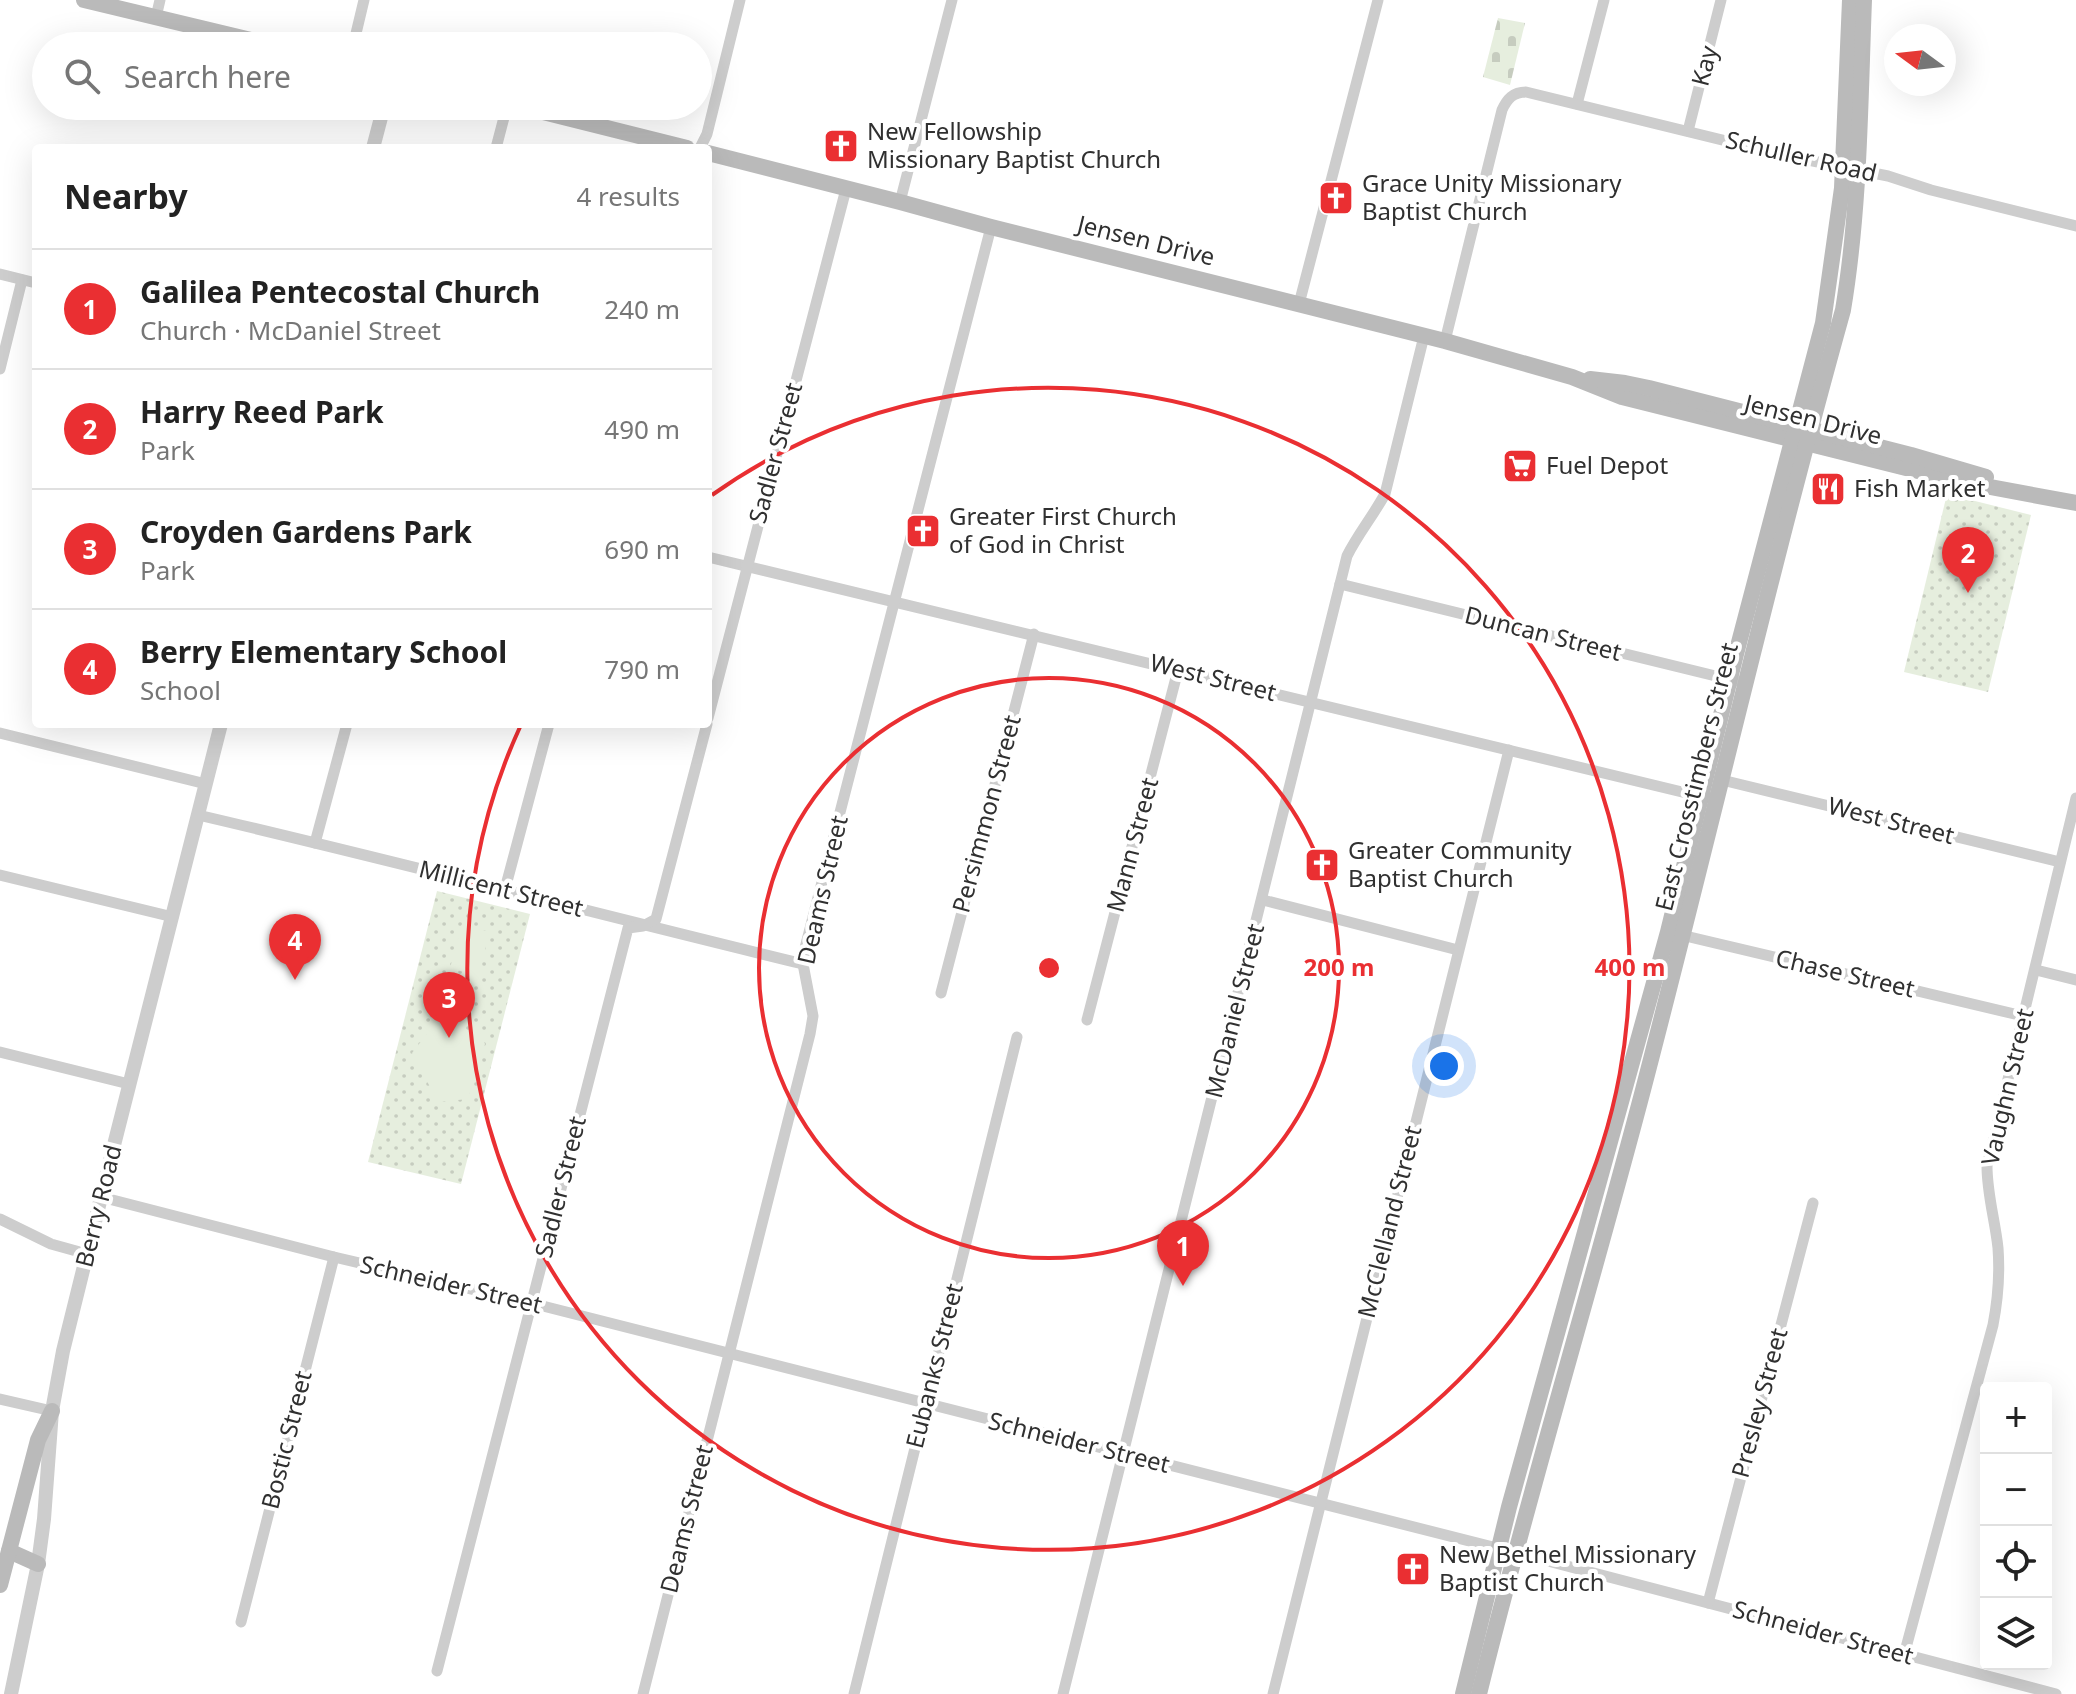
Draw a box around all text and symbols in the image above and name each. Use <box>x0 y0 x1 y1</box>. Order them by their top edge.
north arrow <box>1884 24 1956 96</box>
search box <box>32 32 712 120</box>
street label: Kay <box>1683 41 1725 89</box>
icon: search <box>60 54 104 98</box>
text: Search here <box>124 56 291 97</box>
place label: New Fellowship Missionary Baptist Church <box>867 114 1161 175</box>
street label: Schuller Road <box>1723 122 1880 189</box>
church icon: New Fellowship Missionary Baptist Church <box>822 127 860 165</box>
place label: Grace Unity Missionary Baptist Church <box>1362 166 1622 227</box>
text: Nearby <box>64 173 188 219</box>
text: 4 results <box>576 178 680 214</box>
church icon: Grace Unity Missionary Baptist Church <box>1317 179 1355 217</box>
street label: Jensen Drive <box>1072 206 1218 273</box>
text: Galilea Pentecostal Church <box>140 271 540 312</box>
text: 1 <box>83 291 97 327</box>
text: 240 m <box>604 291 680 327</box>
text: Church · McDaniel Street <box>140 312 441 348</box>
street label: Sadler Street <box>740 378 809 527</box>
street label: Jensen Drive <box>1739 385 1885 452</box>
text: Harry Reed Park <box>140 391 384 432</box>
text: 2 <box>83 411 97 447</box>
text: 490 m <box>604 411 680 447</box>
text: Park <box>140 432 195 468</box>
supermarket icon: Fuel Depot <box>1501 447 1539 485</box>
place label: Fuel Depot <box>1546 448 1669 481</box>
restaurant icon: Fish Market <box>1809 470 1847 508</box>
place label: Fish Market <box>1854 471 1986 504</box>
place label: Greater First Church of God in Christ <box>949 499 1177 560</box>
text: Croyden Gardens Park <box>140 511 472 552</box>
church icon: Greater First Church of God in Christ <box>904 512 942 550</box>
pin: 2 <box>1942 527 1994 593</box>
text: 3 <box>83 531 97 567</box>
text: 690 m <box>604 531 680 567</box>
text: Park <box>140 552 195 588</box>
street label: Duncan Street <box>1462 597 1625 668</box>
text: Berry Elementary School <box>140 631 507 672</box>
street label: East Crosstimbers Street <box>1646 639 1745 914</box>
street label: West Street <box>1147 645 1280 708</box>
text: 4 <box>83 651 97 687</box>
text: 790 m <box>604 651 680 687</box>
text: School <box>140 672 221 708</box>
street label: Persimmon Street <box>943 711 1028 916</box>
street label: Mann Street <box>1098 773 1165 916</box>
street label: West Street <box>1825 788 1958 851</box>
street label: Deams Street <box>788 812 855 967</box>
place label: Greater Community Baptist Church <box>1348 833 1572 894</box>
church icon: Greater Community Baptist Church <box>1303 846 1341 884</box>
street label: Millicent Street <box>416 851 587 924</box>
pin: 4 <box>269 914 321 980</box>
street label: McDaniel Street <box>1196 920 1271 1101</box>
street label: Chase Street <box>1773 941 1918 1005</box>
text: 200 m <box>1304 950 1374 983</box>
text: 400 m <box>1595 950 1665 983</box>
centre of rings <box>1035 954 1063 982</box>
pin: 3 <box>423 972 475 1038</box>
street label: Vaughn Street <box>1972 1005 2041 1168</box>
your location <box>1424 1046 1464 1086</box>
street label: Sadler Street <box>526 1112 593 1261</box>
street label: McClelland Street <box>1349 1122 1428 1321</box>
street label: Berry Road <box>66 1141 129 1270</box>
pin: 1 <box>1157 1220 1209 1286</box>
street label: Schneider Street <box>357 1247 546 1321</box>
street label: Eubanks Street <box>897 1279 970 1452</box>
street label: Presley Street <box>1723 1324 1794 1481</box>
street label: Bostic Street <box>252 1367 319 1512</box>
map controls <box>1980 1382 2052 1670</box>
button: + <box>1980 1382 2052 1454</box>
street label: Schneider Street <box>985 1403 1174 1480</box>
street label: Deams Street <box>651 1441 720 1596</box>
button: − <box>1980 1454 2052 1526</box>
button: locate <box>1980 1526 2052 1598</box>
place label: New Bethel Missionary Baptist Church <box>1439 1537 1697 1598</box>
church icon: New Bethel Missionary Baptist Church <box>1394 1550 1432 1588</box>
street label: Schneider Street <box>1730 1592 1918 1672</box>
button: layers <box>1980 1598 2052 1670</box>

